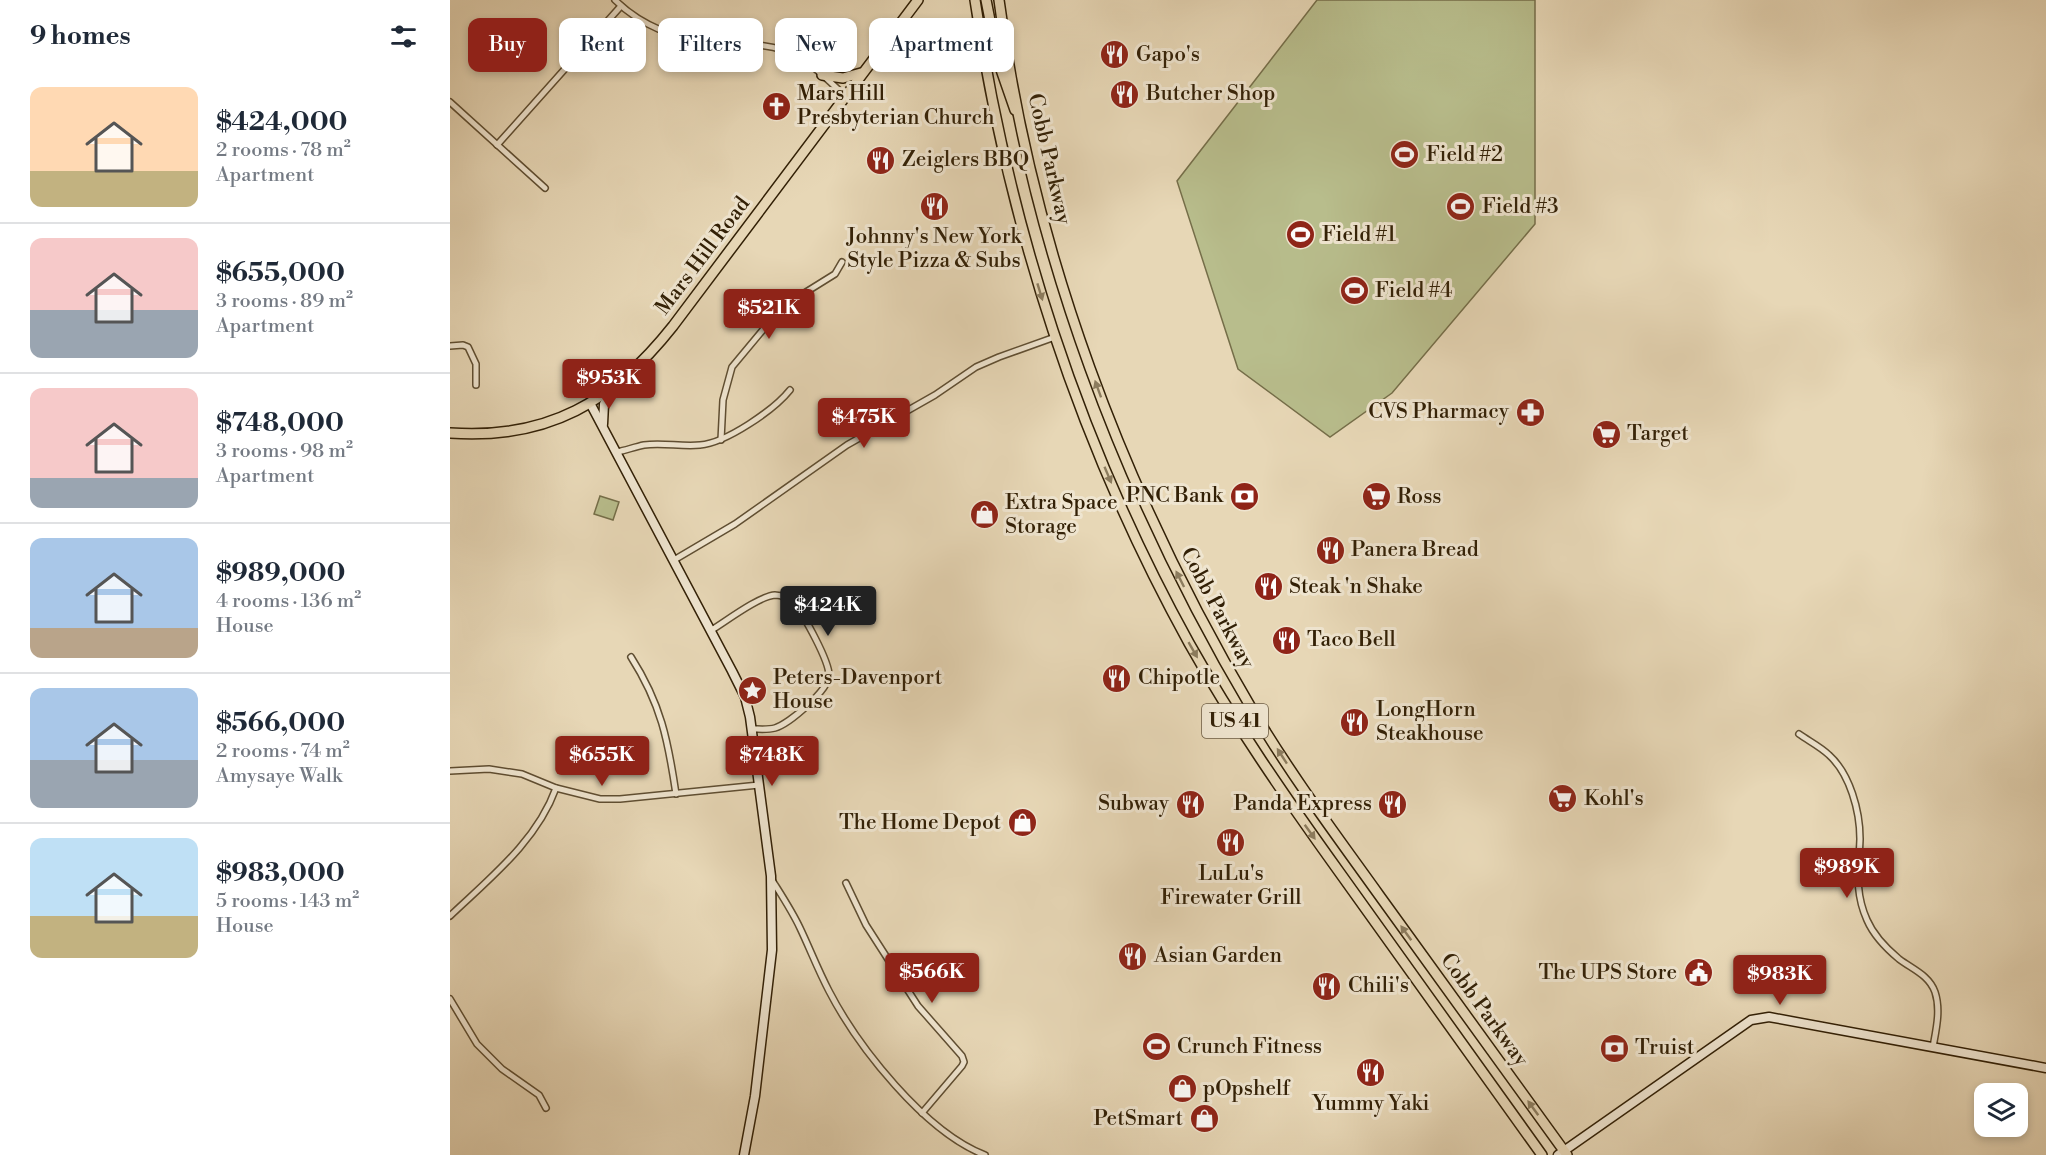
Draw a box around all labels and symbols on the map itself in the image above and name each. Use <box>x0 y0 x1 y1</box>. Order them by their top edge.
restaurant icon: Gapo's <box>1099 39 1131 71</box>
place label: Gapo's <box>1136 42 1200 68</box>
restaurant icon: Butcher Shop <box>1109 78 1141 110</box>
place label: Mars Hill Presbyterian Church <box>797 81 995 131</box>
place label: Butcher Shop <box>1145 81 1275 107</box>
church icon: Mars Hill Presbyterian Church <box>760 90 792 122</box>
street label: Cobb Parkway <box>1021 91 1077 228</box>
sports icon: Field #2 <box>1389 139 1421 171</box>
place label: Field #2 <box>1426 142 1503 168</box>
restaurant icon: Zeiglers BBQ <box>865 144 897 176</box>
place label: Zeiglers BBQ <box>902 147 1029 173</box>
restaurant icon: Johnny's New York Style Pizza & Subs <box>918 190 950 222</box>
sports icon: Field #3 <box>1445 191 1477 223</box>
street label: Mars Hill Road <box>650 192 756 320</box>
place label: Field #3 <box>1482 194 1559 220</box>
sports icon: Field #1 <box>1285 219 1317 251</box>
place label: Field #1 <box>1322 222 1396 248</box>
place label: Johnny's New York Style Pizza & Subs <box>845 224 1023 274</box>
sports icon: Field #4 <box>1338 275 1370 307</box>
place label: Field #4 <box>1375 278 1453 304</box>
one-way arrow <box>1036 283 1045 301</box>
pin: $521K <box>727 289 811 340</box>
pin: $953K <box>567 359 651 410</box>
one-way arrow <box>1093 380 1103 398</box>
pharmacy icon: CVS Pharmacy <box>1514 396 1546 428</box>
pin: $475K <box>822 398 906 449</box>
place label: CVS Pharmacy <box>1368 399 1510 425</box>
supermarket icon: Target <box>1590 418 1622 450</box>
place label: Target <box>1627 421 1689 447</box>
one-way arrow <box>1104 466 1113 484</box>
bank icon: PNC Bank <box>1228 480 1260 512</box>
supermarket icon: Ross <box>1360 481 1392 513</box>
place label: PNC Bank <box>1126 483 1224 509</box>
place label: Ross <box>1397 484 1442 510</box>
place label: Extra Space Storage <box>1005 490 1118 540</box>
shop icon: Extra Space Storage <box>968 499 1000 531</box>
restaurant icon: Panera Bread <box>1314 534 1346 566</box>
place label: Panera Bread <box>1351 537 1479 563</box>
street label: Cobb Parkway <box>1174 543 1260 674</box>
one-way arrow <box>1175 570 1185 587</box>
restaurant icon: Steak 'n Shake <box>1252 571 1284 603</box>
place label: Steak 'n Shake <box>1289 574 1423 600</box>
pin: $424K <box>786 586 870 637</box>
restaurant icon: Taco Bell <box>1270 624 1302 656</box>
place label: Taco Bell <box>1307 627 1396 653</box>
one-way arrow <box>1188 642 1199 658</box>
restaurant icon: Chipotle <box>1101 662 1133 694</box>
place label: Peters-Davenport House <box>773 665 943 715</box>
place label: Chipotle <box>1138 665 1220 691</box>
place icon: Peters-Davenport House <box>736 674 768 706</box>
place label: LongHorn Steakhouse <box>1376 697 1484 747</box>
road number: US 41 <box>1202 704 1268 738</box>
restaurant icon: LongHorn Steakhouse <box>1339 706 1371 738</box>
pin: $655K <box>560 736 644 787</box>
pin: $748K <box>730 736 814 787</box>
one-way arrow <box>1277 748 1288 764</box>
supermarket icon: Kohl's <box>1547 783 1579 815</box>
place label: Kohl's <box>1584 786 1644 812</box>
restaurant icon: Subway <box>1174 788 1206 820</box>
restaurant icon: Panda Express <box>1377 788 1409 820</box>
place label: Subway <box>1098 791 1170 817</box>
place label: Panda Express <box>1234 791 1372 817</box>
shop icon: The Home Depot <box>1006 807 1038 839</box>
place label: The Home Depot <box>839 810 1002 836</box>
one-way arrow <box>1303 825 1315 840</box>
restaurant icon: LuLu's Firewater Grill <box>1215 827 1247 859</box>
pin: $989K <box>1805 848 1889 899</box>
place label: LuLu's Firewater Grill <box>1161 861 1301 911</box>
one-way arrow <box>1400 925 1412 941</box>
restaurant icon: Asian Garden <box>1117 940 1149 972</box>
place label: Asian Garden <box>1153 943 1283 969</box>
street label: Cobb Parkway <box>1434 948 1534 1072</box>
pin: $566K <box>890 953 974 1004</box>
pin: $983K <box>1738 955 1822 1006</box>
public building icon: The UPS Store <box>1682 957 1714 989</box>
place label: The UPS Store <box>1538 960 1677 986</box>
restaurant icon: Chili's <box>1311 970 1343 1002</box>
place label: Chili's <box>1348 973 1409 999</box>
sports icon: Crunch Fitness <box>1140 1031 1172 1063</box>
bank icon: Truist <box>1598 1032 1630 1064</box>
place label: Crunch Fitness <box>1177 1034 1322 1060</box>
place label: Truist <box>1635 1035 1695 1061</box>
restaurant icon: Yummy Yaki <box>1355 1057 1387 1089</box>
shop icon: pOpshelf <box>1166 1073 1198 1105</box>
place label: pOpshelf <box>1203 1076 1291 1102</box>
place label: Yummy Yaki <box>1312 1091 1429 1117</box>
one-way arrow <box>1527 1100 1539 1116</box>
shop icon: PetSmart <box>1188 1103 1220 1135</box>
place label: PetSmart <box>1094 1106 1184 1132</box>

